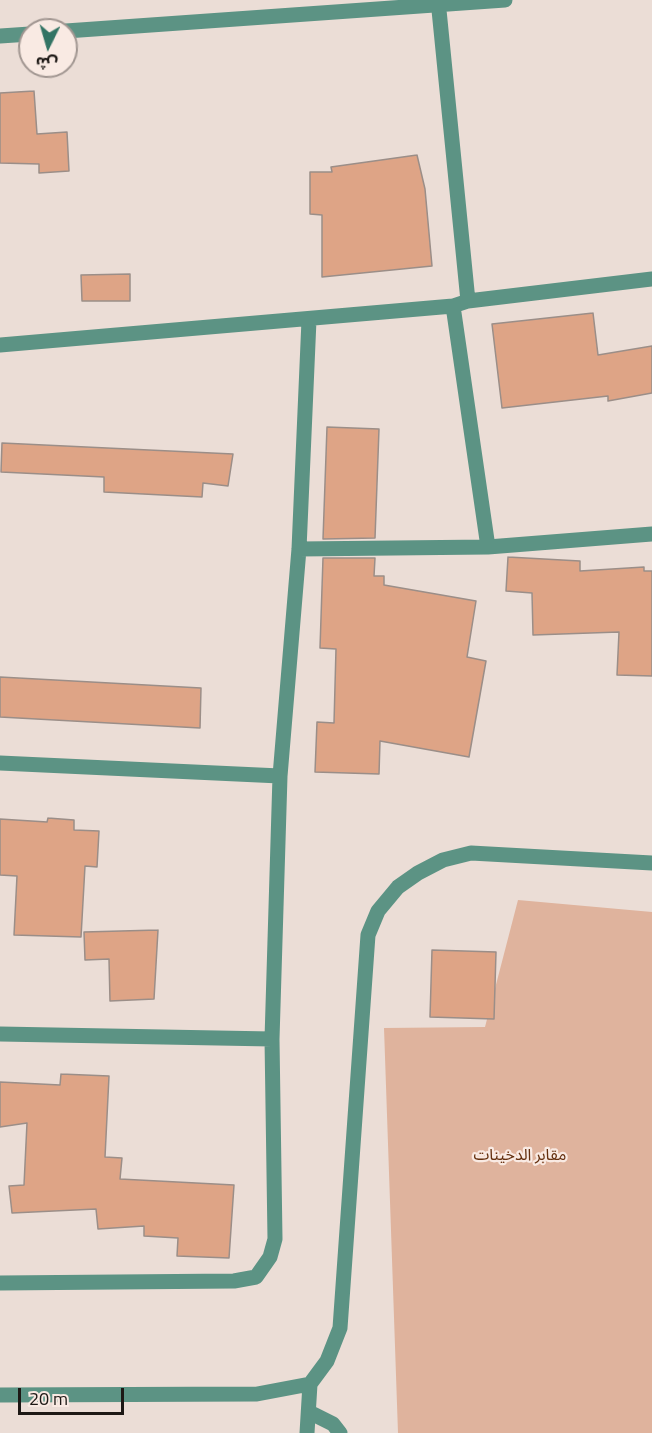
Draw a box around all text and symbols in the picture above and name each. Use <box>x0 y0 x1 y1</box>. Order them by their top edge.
north arrow <box>18 18 78 78</box>
text: ش <box>35 51 59 77</box>
park label: مقابر الدخينات <box>473 1146 567 1166</box>
scale bar <box>21 1376 128 1414</box>
text: 20 m <box>29 1385 68 1412</box>

